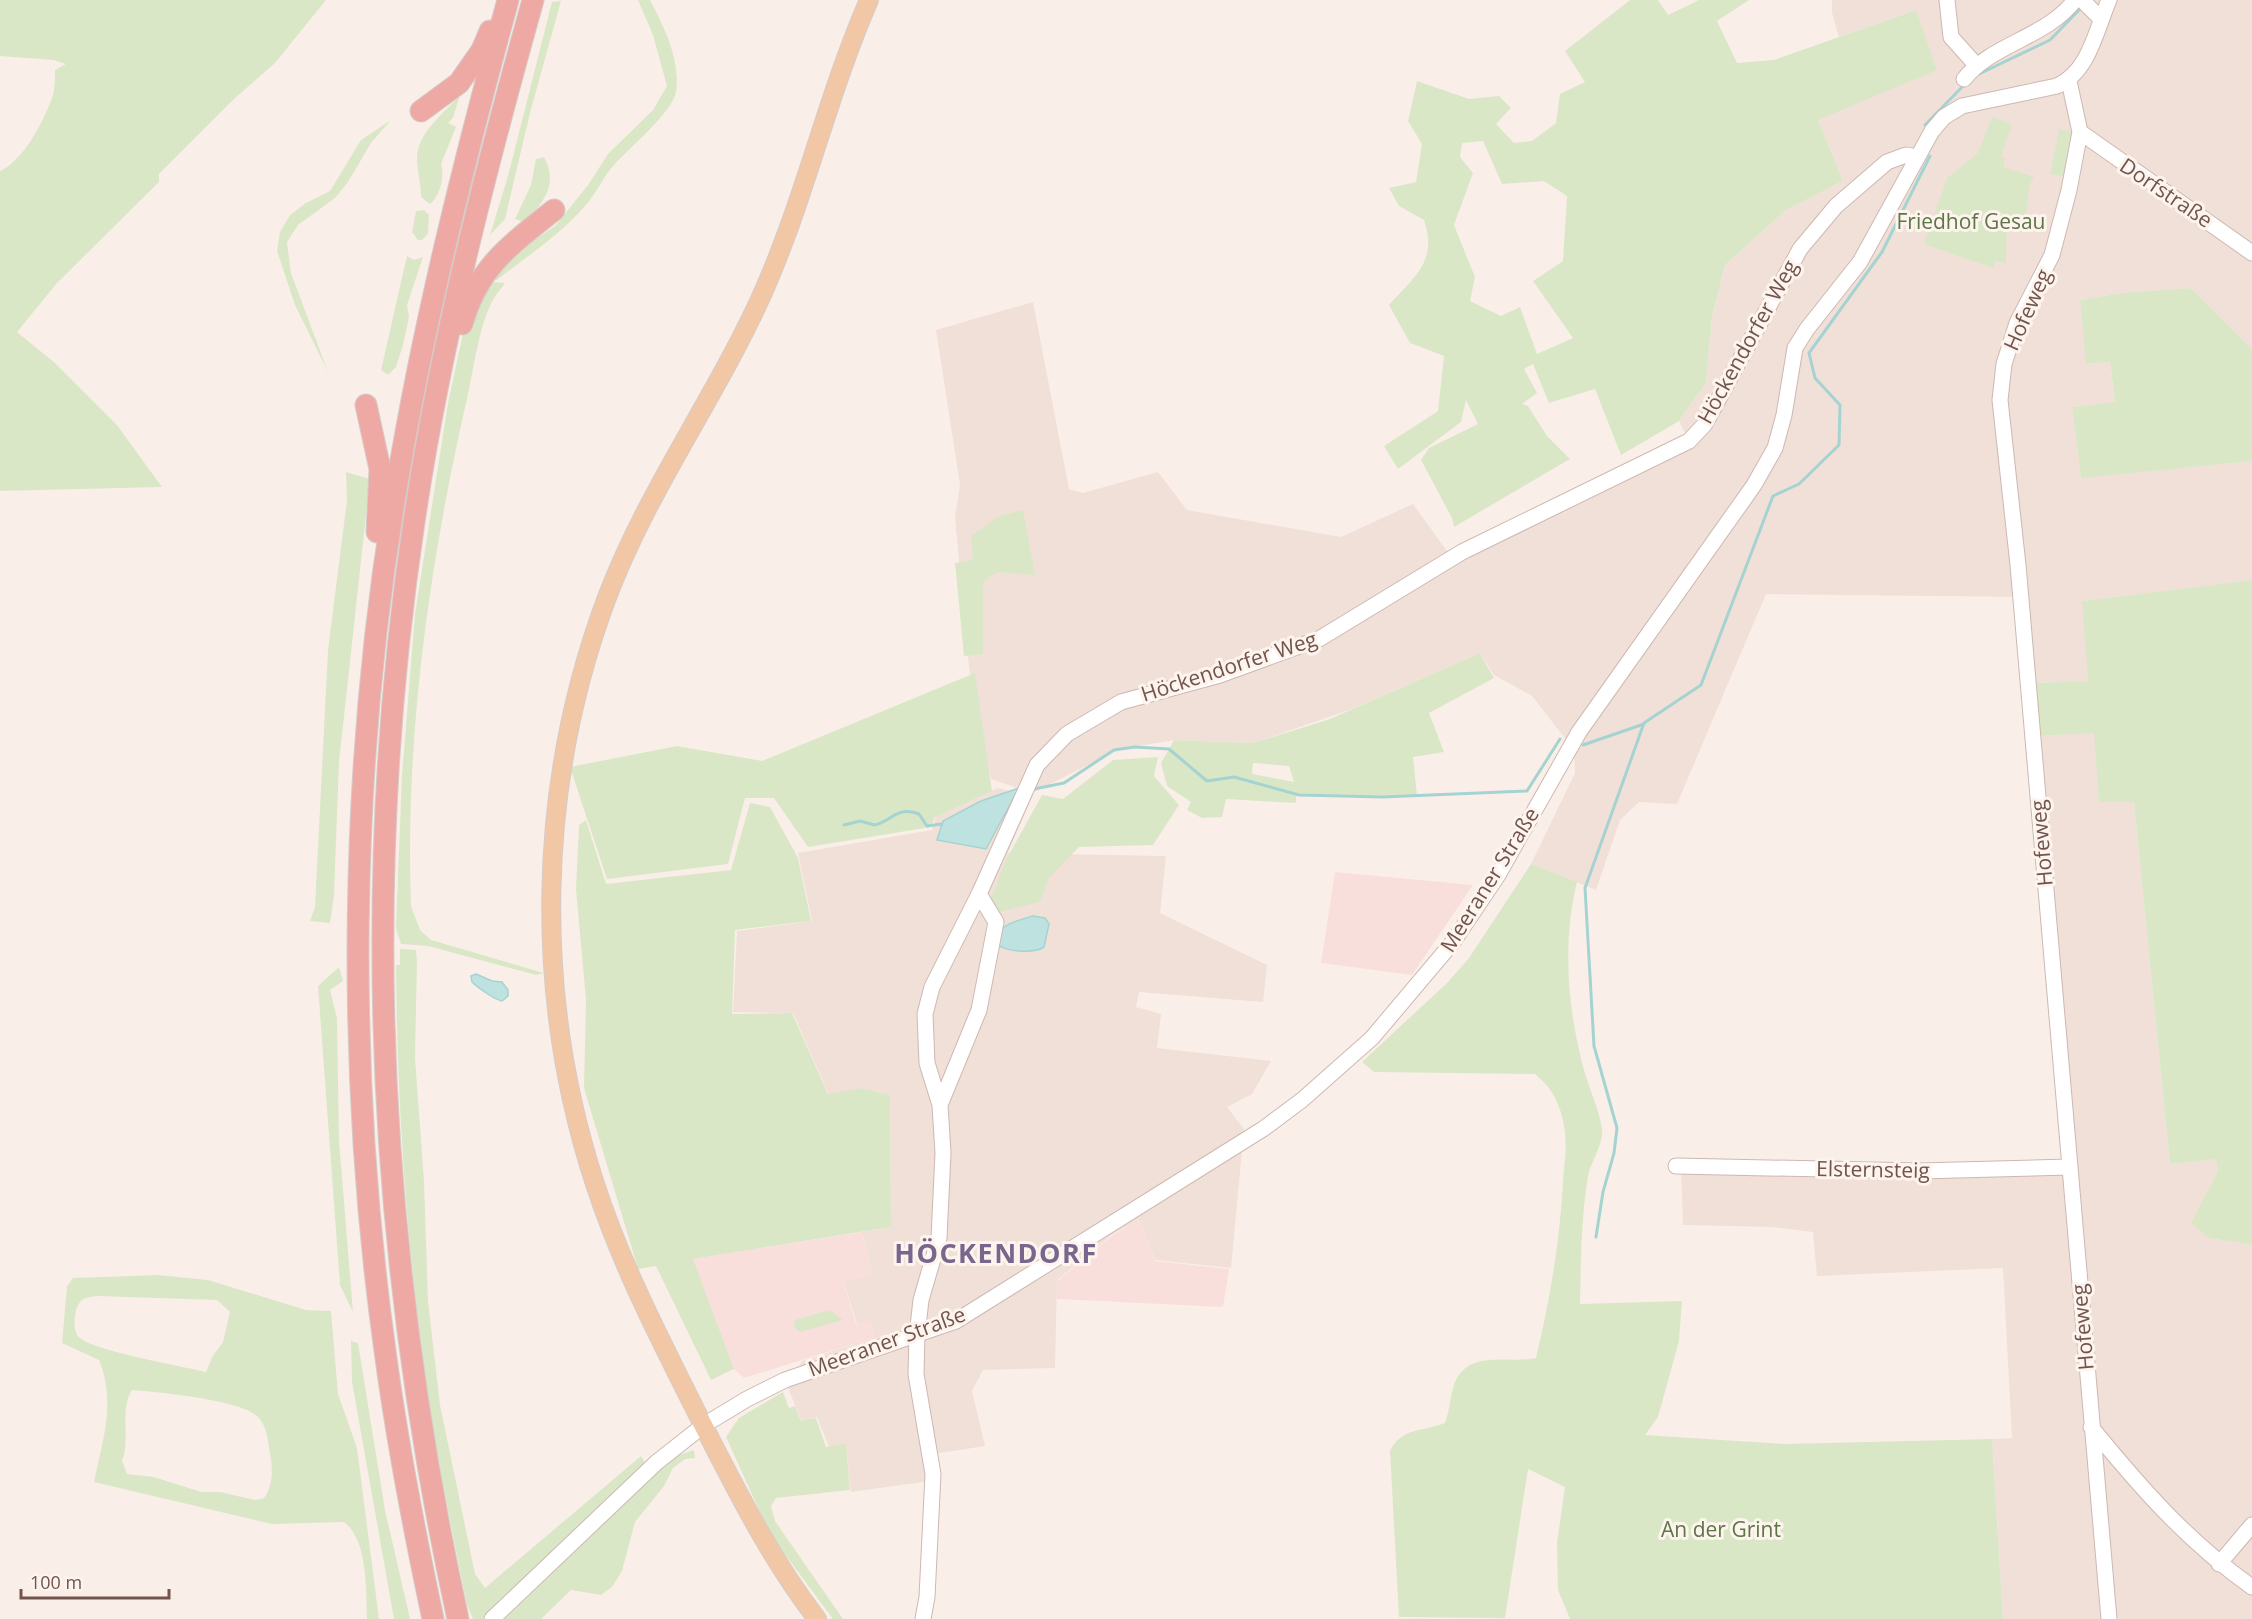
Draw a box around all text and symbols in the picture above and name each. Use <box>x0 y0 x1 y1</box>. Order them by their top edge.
street label: Dorfstraße <box>2115 151 2218 233</box>
park label: Friedhof Gesau <box>1896 207 2046 235</box>
street label: Höckendorfer Weg <box>1690 255 1804 429</box>
street label: Hofeweg <box>1997 264 2057 355</box>
street label: Höckendorfer Weg <box>1137 624 1320 708</box>
street label: Hofeweg <box>2023 799 2059 887</box>
street label: Meeraner Straße <box>1433 802 1545 957</box>
street label: Elsternsteig <box>1816 1154 1930 1184</box>
district label: HÖCKENDORF <box>894 1234 1098 1271</box>
street label: Hofeweg <box>2064 1283 2100 1371</box>
street label: Meeraner Straße <box>804 1300 969 1383</box>
park label: An der Grint <box>1661 1515 1781 1543</box>
scale bar <box>21 1562 170 1600</box>
text: 100 m <box>30 1570 82 1594</box>

